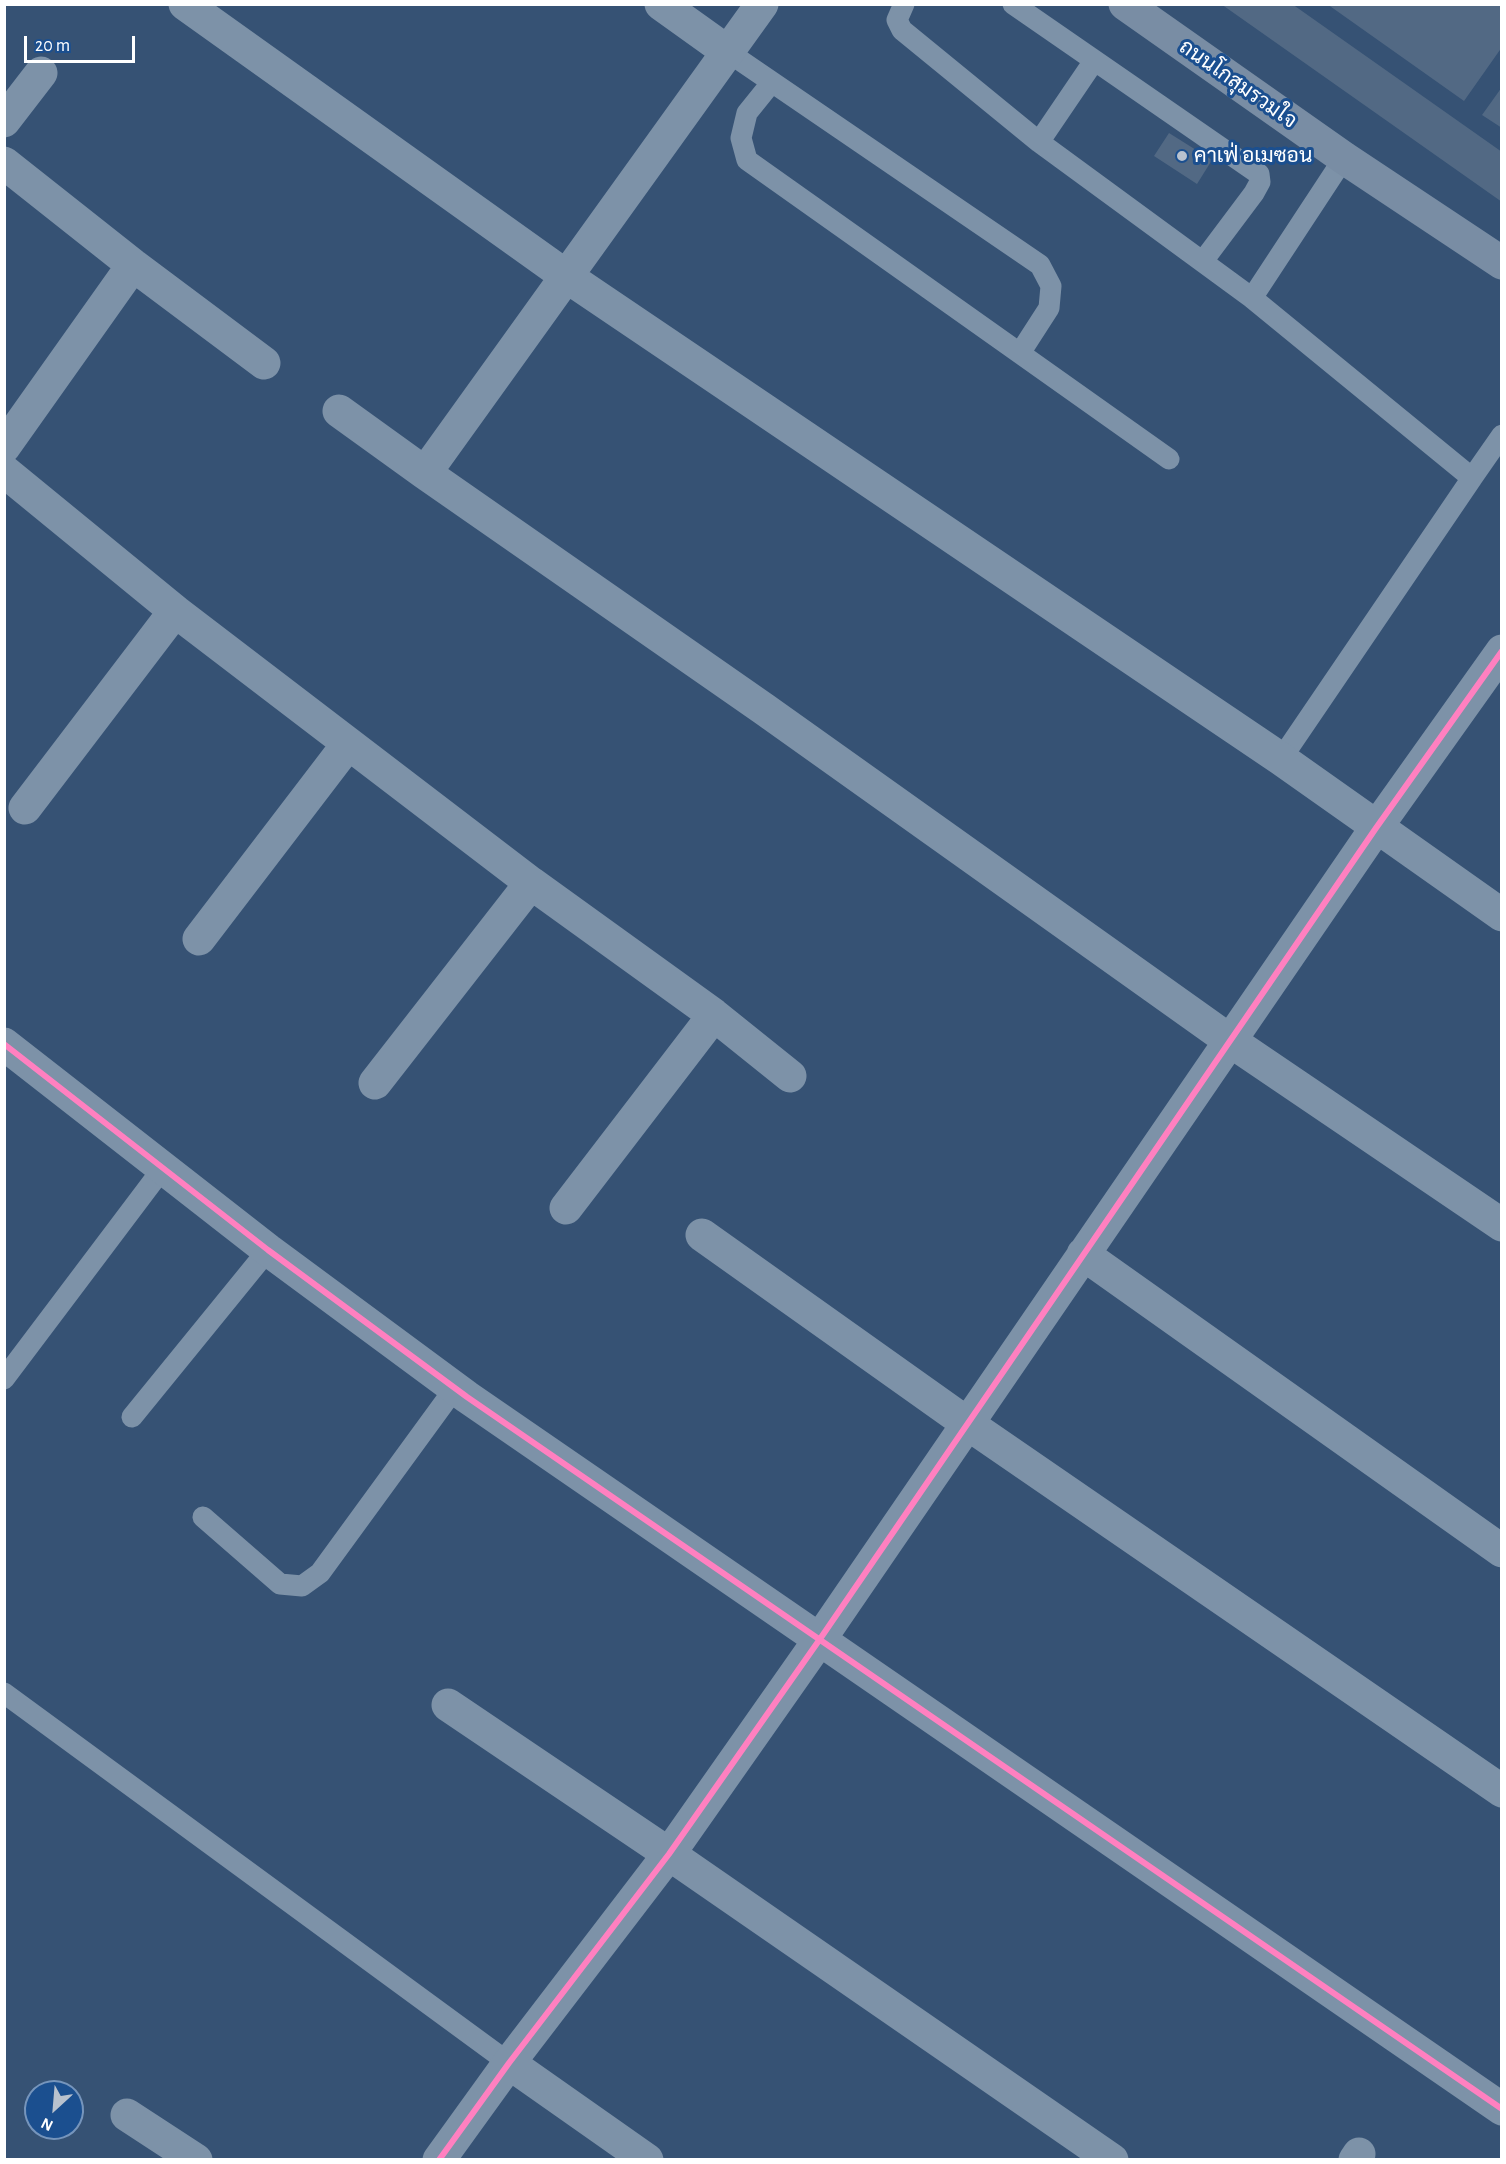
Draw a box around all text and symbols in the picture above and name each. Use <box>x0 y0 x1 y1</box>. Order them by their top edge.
scale bar <box>27 24 138 62</box>
street label: ถนนโกสุมรวมใจ <box>1174 34 1302 134</box>
text: 20 m <box>35 37 70 55</box>
place label: คาเฟ่ อเมซอน <box>1194 143 1312 169</box>
marker: คาเฟ่ อเมซอน <box>1175 149 1189 163</box>
north arrow <box>24 2080 84 2140</box>
text: N <box>38 2115 55 2134</box>

